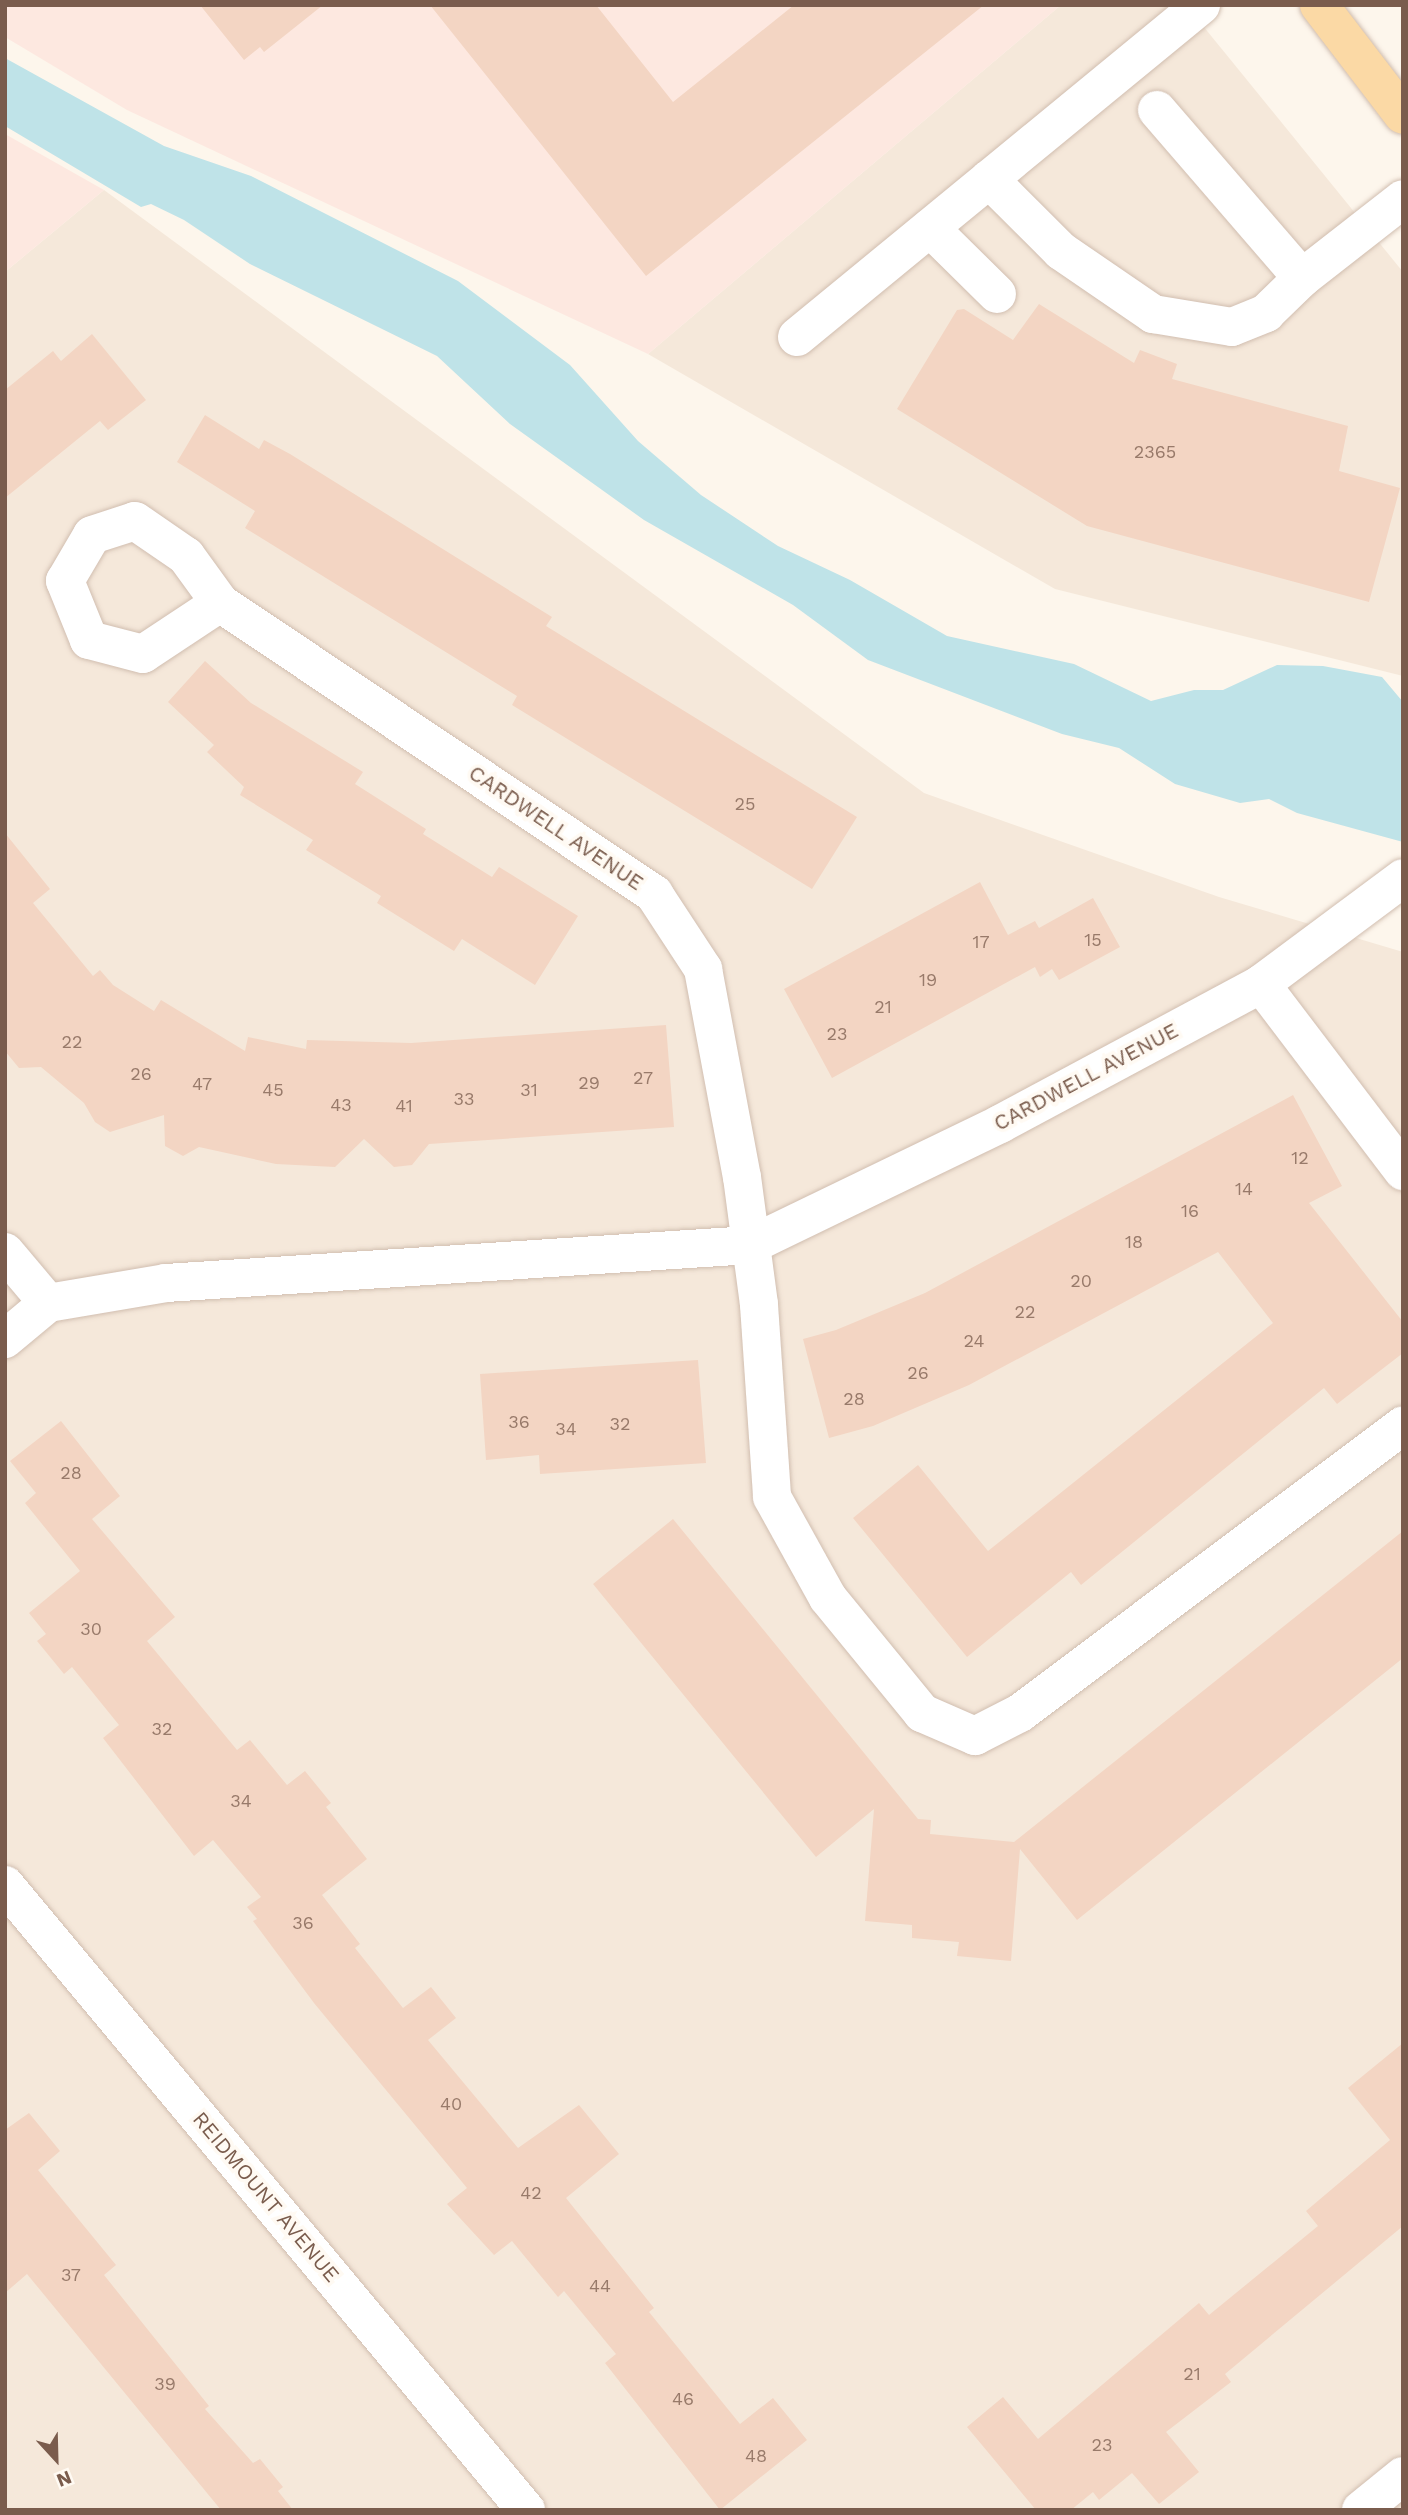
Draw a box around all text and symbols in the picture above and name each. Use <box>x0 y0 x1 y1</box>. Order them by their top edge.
house number: 2365 <box>1134 441 1176 463</box>
street label: CARDWELL AVENUE <box>463 760 649 896</box>
house number: 25 <box>735 793 755 815</box>
house number: 15 <box>1084 929 1102 951</box>
house number: 17 <box>972 931 990 953</box>
house number: 19 <box>919 969 937 991</box>
house number: 21 <box>874 996 892 1018</box>
street label: CARDWELL AVENUE <box>989 1017 1183 1137</box>
house number: 23 <box>827 1023 847 1045</box>
house number: 22 <box>62 1031 82 1053</box>
house number: 26 <box>130 1063 152 1085</box>
house number: 27 <box>633 1067 653 1089</box>
house number: 29 <box>578 1072 600 1094</box>
house number: 47 <box>192 1073 212 1095</box>
house number: 45 <box>262 1079 284 1101</box>
house number: 31 <box>520 1079 538 1101</box>
house number: 33 <box>454 1088 474 1110</box>
house number: 43 <box>330 1094 352 1116</box>
house number: 41 <box>395 1095 413 1117</box>
house number: 12 <box>1291 1147 1309 1169</box>
house number: 14 <box>1235 1178 1253 1200</box>
house number: 16 <box>1181 1200 1199 1222</box>
house number: 18 <box>1125 1231 1143 1253</box>
house number: 20 <box>1070 1270 1092 1292</box>
house number: 22 <box>1015 1301 1035 1323</box>
house number: 24 <box>964 1330 984 1352</box>
house number: 26 <box>907 1362 929 1384</box>
house number: 28 <box>843 1388 865 1410</box>
house number: 36 <box>508 1411 530 1433</box>
house number: 32 <box>610 1413 630 1435</box>
house number: 34 <box>555 1418 577 1440</box>
house number: 28 <box>60 1462 82 1484</box>
house number: 30 <box>80 1618 102 1640</box>
house number: 32 <box>152 1718 172 1740</box>
house number: 34 <box>230 1790 252 1812</box>
house number: 36 <box>292 1912 314 1934</box>
house number: 40 <box>440 2093 462 2115</box>
street label: REIDMOUNT AVENUE <box>187 2106 345 2288</box>
house number: 42 <box>520 2182 542 2204</box>
house number: 37 <box>61 2264 81 2286</box>
house number: 44 <box>589 2275 611 2297</box>
house number: 21 <box>1183 2363 1201 2385</box>
house number: 39 <box>154 2373 176 2395</box>
house number: 46 <box>672 2388 694 2410</box>
north arrow <box>21 2424 91 2494</box>
house number: 23 <box>1092 2434 1112 2456</box>
house number: 48 <box>745 2445 767 2467</box>
text: N <box>53 2466 75 2492</box>

